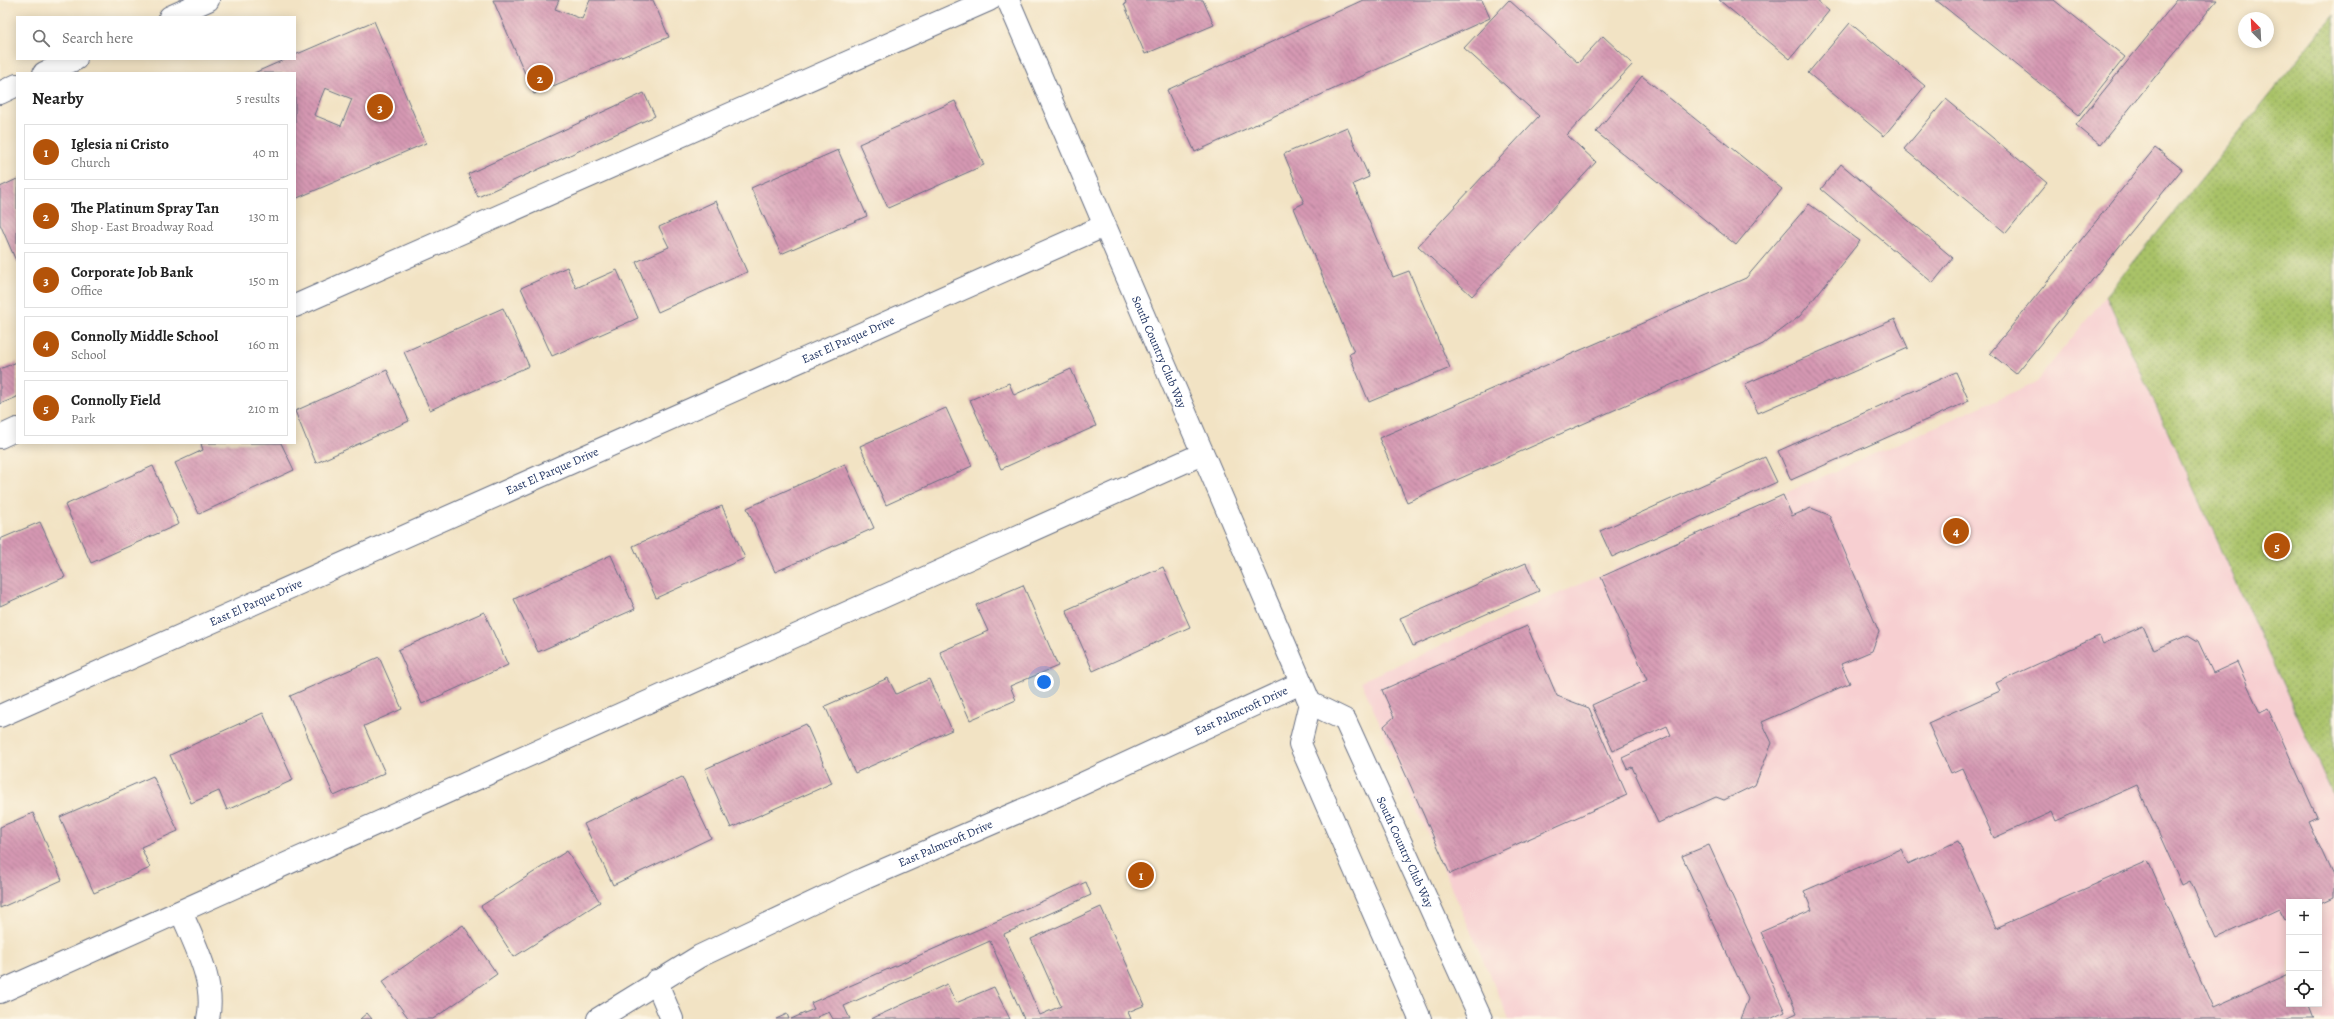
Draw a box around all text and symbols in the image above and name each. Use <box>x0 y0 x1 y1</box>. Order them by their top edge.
north arrow <box>2238 12 2274 48</box>
search box <box>16 16 296 60</box>
icon: search <box>30 27 52 49</box>
text: Search here <box>62 28 133 48</box>
pin: 2 <box>527 63 553 93</box>
text: Nearby <box>32 87 83 110</box>
text: 5 results <box>236 90 280 107</box>
pin: 3 <box>367 92 393 122</box>
text: Iglesia ni Cristo <box>71 134 169 154</box>
text: 1 <box>44 144 48 161</box>
text: 40 m <box>253 144 279 161</box>
text: Church <box>71 154 110 171</box>
text: The Platinum Spray Tan <box>71 198 219 218</box>
text: 2 <box>43 208 49 225</box>
text: 130 m <box>249 208 279 225</box>
text: Shop · East Broadway Road <box>71 218 214 235</box>
text: Corporate Job Bank <box>71 262 193 282</box>
text: 3 <box>43 272 49 289</box>
text: 150 m <box>249 272 279 289</box>
text: Office <box>71 282 103 299</box>
street label: South Country Club Way <box>1128 293 1191 411</box>
street label: East El Parque Drive <box>799 312 897 367</box>
text: Connolly Middle School <box>71 326 218 346</box>
text: 4 <box>43 336 49 353</box>
text: 160 m <box>248 336 279 353</box>
text: School <box>71 346 106 363</box>
text: Connolly Field <box>71 390 161 410</box>
text: 5 <box>43 400 49 417</box>
text: 210 m <box>248 400 279 417</box>
text: Park <box>71 410 95 427</box>
street label: East El Parque Drive <box>503 443 601 499</box>
pin: 4 <box>1943 516 1969 546</box>
pin: 5 <box>2264 531 2290 561</box>
street label: East El Parque Drive <box>207 575 305 630</box>
your location <box>1034 672 1054 692</box>
street label: East Palmcroft Drive <box>1192 682 1290 739</box>
street label: South Country Club Way <box>1373 794 1438 911</box>
street label: East Palmcroft Drive <box>896 816 995 871</box>
pin: 1 <box>1128 860 1154 890</box>
map controls <box>2286 899 2322 1007</box>
button: + <box>2286 899 2322 935</box>
button: − <box>2286 935 2322 971</box>
button: locate <box>2286 971 2322 1007</box>

